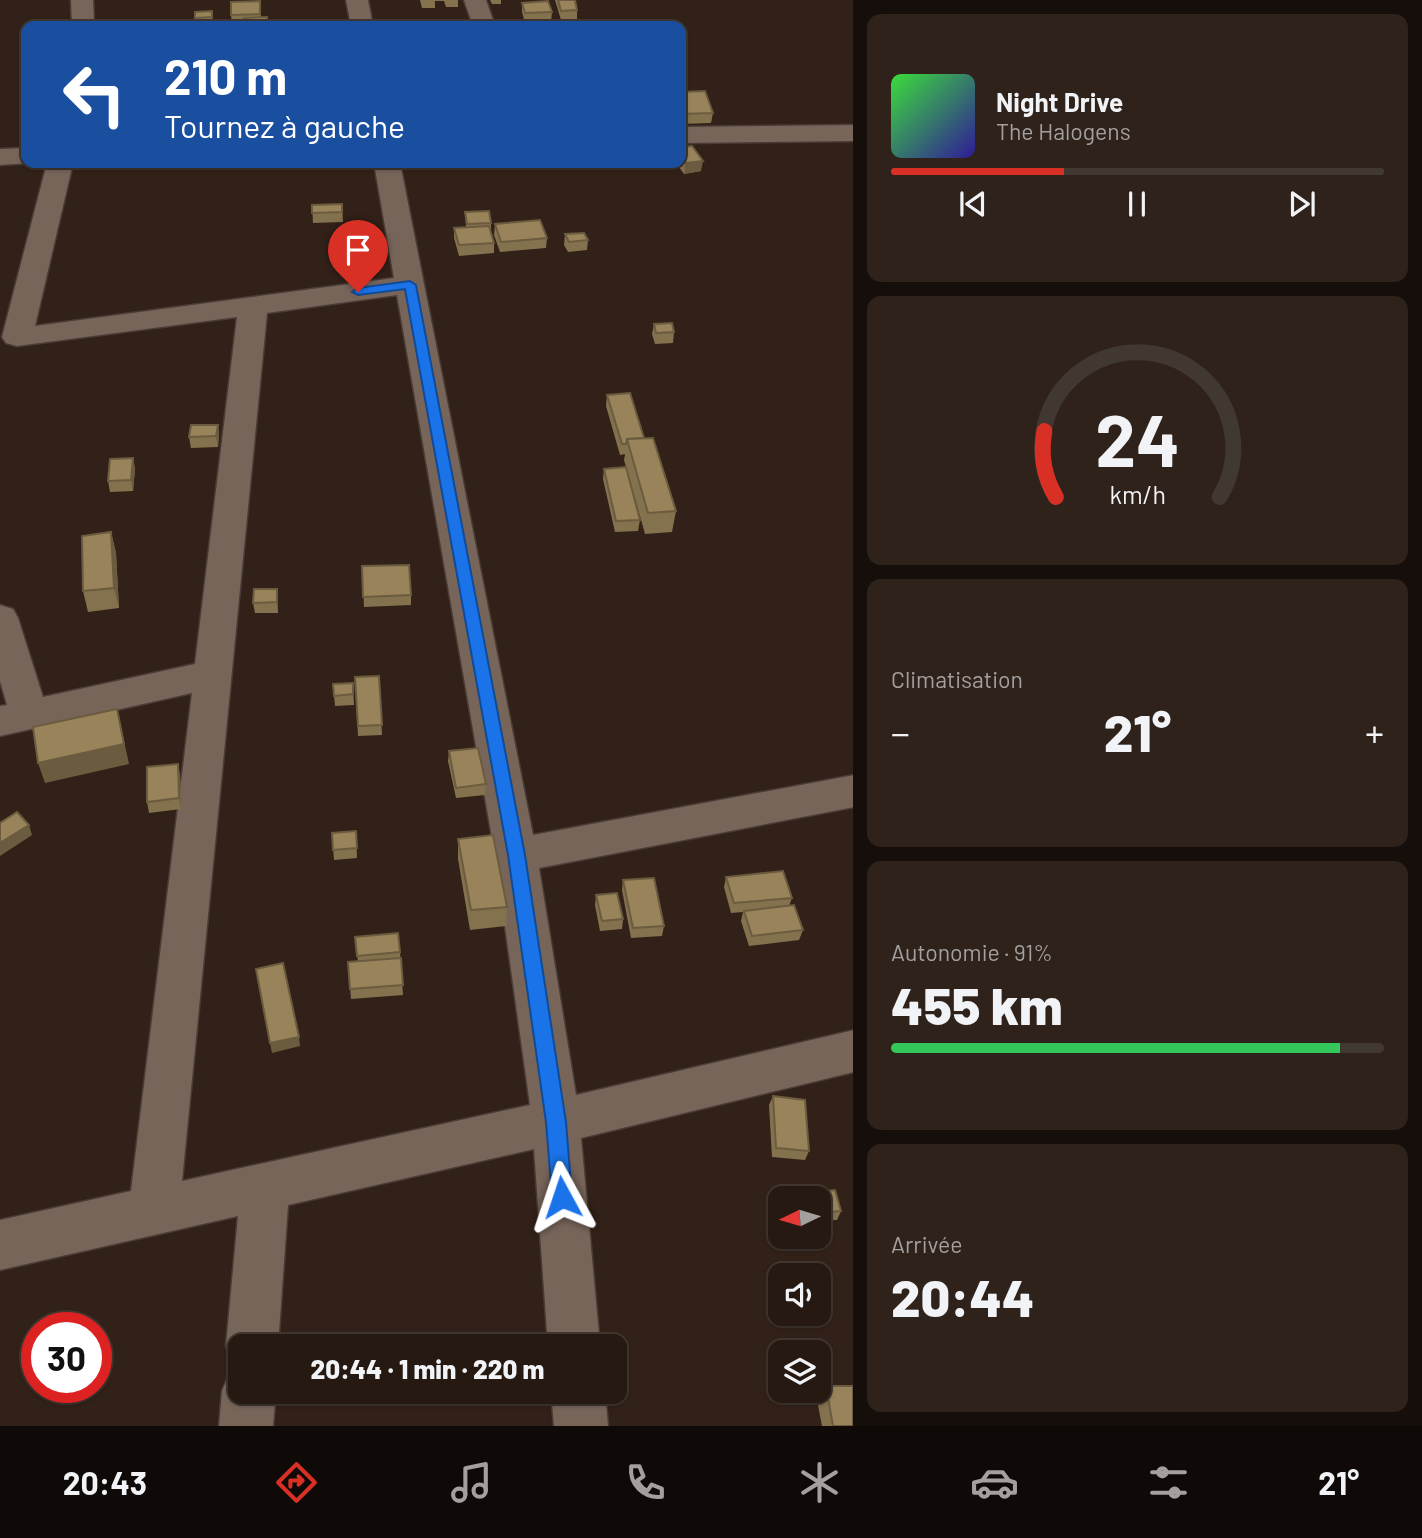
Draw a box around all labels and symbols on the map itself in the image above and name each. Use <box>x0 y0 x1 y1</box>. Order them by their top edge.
pin <box>328 220 388 292</box>
position arrow <box>525 1160 599 1234</box>
north arrow <box>768 1186 831 1250</box>
speed limit sign: 30 <box>21 1312 112 1403</box>

